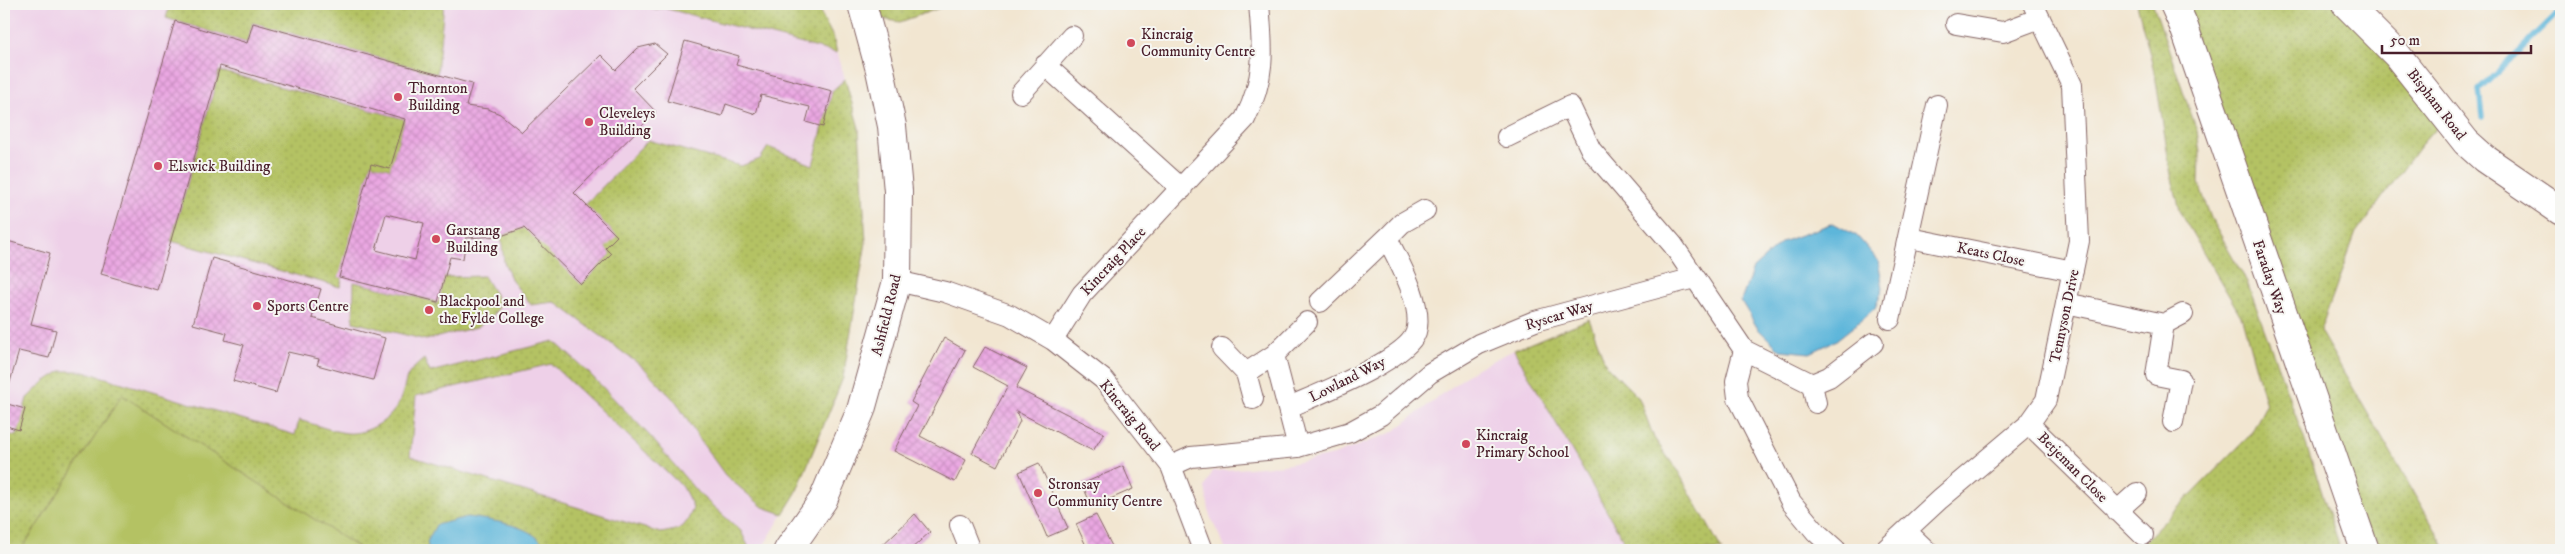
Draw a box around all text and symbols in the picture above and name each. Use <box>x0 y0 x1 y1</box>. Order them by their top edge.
scale bar <box>2382 22 2531 54</box>
place label: Kincraig Community Centre <box>1141 25 1255 61</box>
text: 50 m <box>2390 31 2420 50</box>
marker: Kincraig Community Centre <box>1125 37 1137 49</box>
street label: Bispham Road <box>2403 65 2471 144</box>
place label: Thornton Building <box>408 79 468 115</box>
marker: Thornton Building <box>392 91 404 103</box>
place label: Cleveleys Building <box>599 104 655 140</box>
marker: Cleveleys Building <box>583 116 595 128</box>
place label: Elswick Building <box>168 157 271 176</box>
marker: Elswick Building <box>152 160 164 172</box>
place label: Garstang Building <box>446 221 500 257</box>
street label: Kincraig Place <box>1077 223 1150 300</box>
marker: Garstang Building <box>430 233 442 245</box>
street label: Faraday Way <box>2248 237 2291 318</box>
street label: Keats Close <box>1955 238 2027 271</box>
street label: Tennyson Drive <box>2045 267 2084 365</box>
street label: Ashfield Road <box>867 272 906 358</box>
place label: Blackpool and the Fylde College <box>439 292 544 328</box>
street label: Ryscar Way <box>1523 296 1596 335</box>
place label: Sports Centre <box>267 297 349 316</box>
marker: Sports Centre <box>251 300 263 312</box>
marker: Blackpool and the Fylde College <box>423 304 435 316</box>
street label: Lowland Way <box>1306 352 1389 407</box>
street label: Kincraig Road <box>1095 376 1164 455</box>
place label: Kincraig Primary School <box>1476 426 1569 462</box>
street label: Betjeman Close <box>2033 428 2112 507</box>
marker: Kincraig Primary School <box>1460 438 1472 450</box>
place label: Stronsay Community Centre <box>1048 475 1162 511</box>
marker: Stronsay Community Centre <box>1032 487 1044 499</box>

